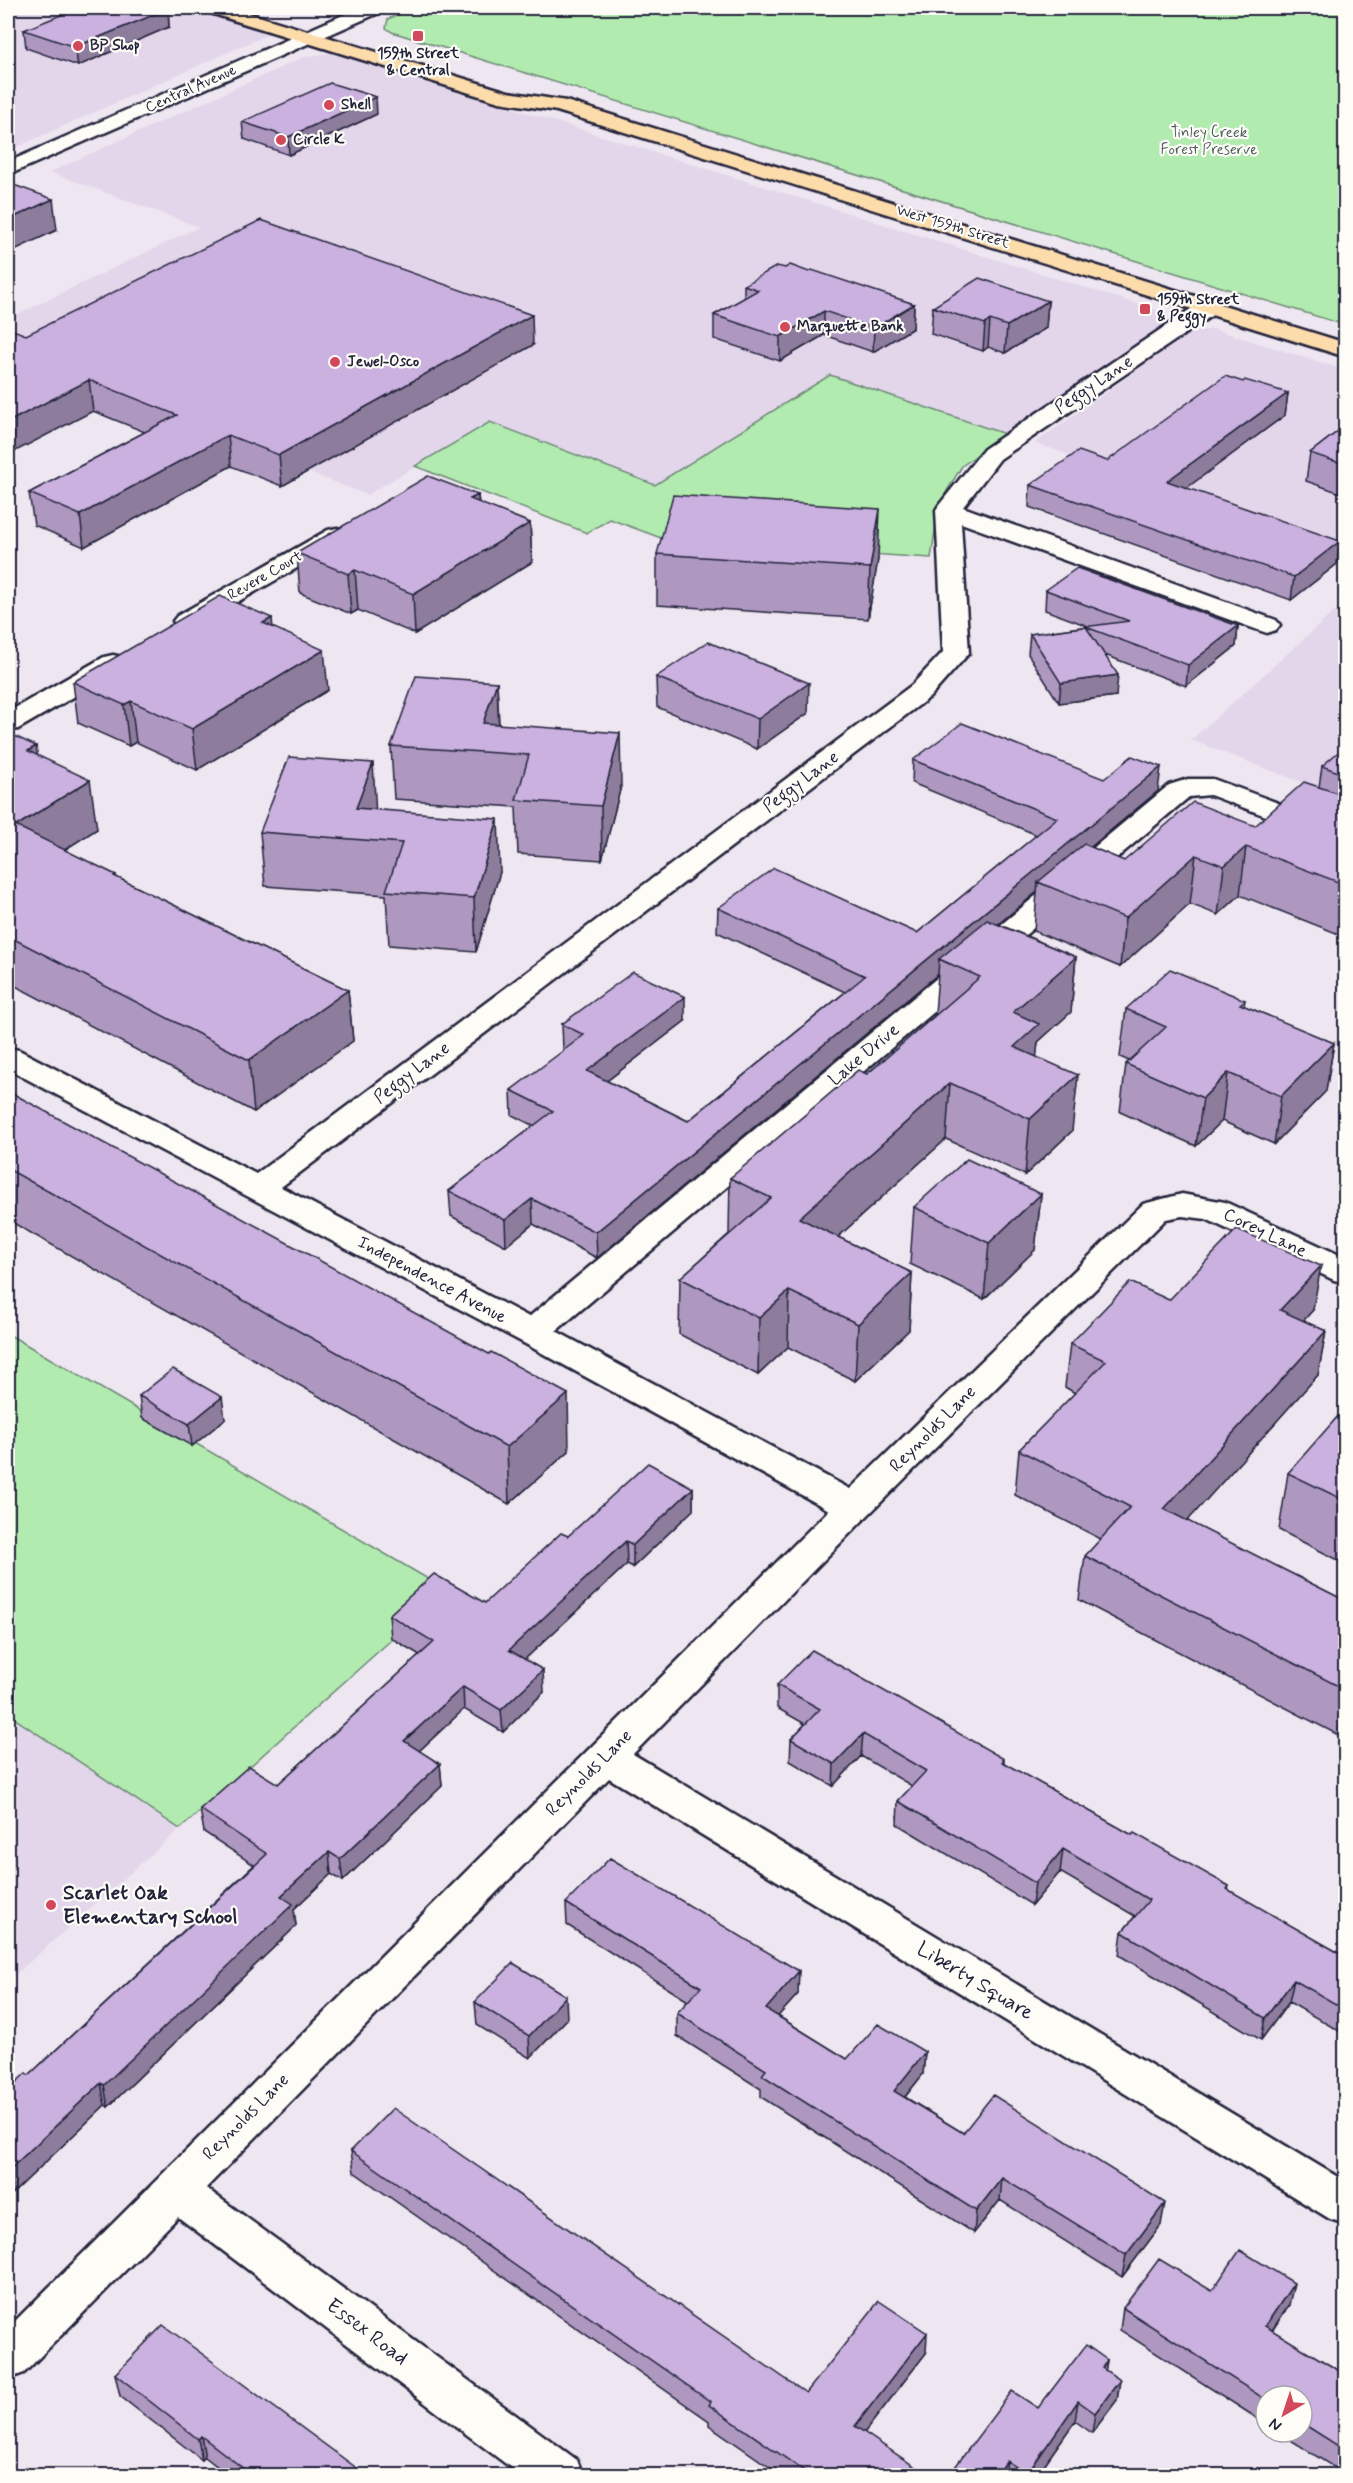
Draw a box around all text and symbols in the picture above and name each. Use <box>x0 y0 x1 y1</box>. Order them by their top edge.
marker: 159th Street & Central <box>411 29 425 43</box>
place label: BP Shop <box>90 36 140 56</box>
marker: BP Shop <box>71 39 85 53</box>
place label: 159th Street & Central <box>377 44 460 81</box>
street label: Central Avenue <box>142 60 240 118</box>
place label: Shell <box>341 95 372 115</box>
marker: Shell <box>322 98 336 112</box>
park label: Tinley Creek Forest Preserve <box>1161 123 1257 160</box>
place label: Circle K <box>293 130 345 150</box>
marker: Circle K <box>274 133 288 147</box>
street label: West 159th Street <box>894 200 1012 254</box>
place label: 159th Street & Peggy <box>1157 290 1240 329</box>
marker: 159th Street & Peggy <box>1138 302 1152 316</box>
place label: Marquette Bank <box>797 317 904 337</box>
marker: Marquette Bank <box>778 320 792 334</box>
street label: Peggy Lane <box>1050 350 1139 422</box>
place label: Jewel-Osco <box>347 352 419 372</box>
marker: Jewel-Osco <box>328 355 342 369</box>
street label: Revere Court <box>224 546 306 606</box>
street label: Peggy Lane <box>758 745 845 820</box>
street label: Lake Drive <box>824 1018 905 1092</box>
street label: Peggy Lane <box>369 1036 456 1111</box>
street label: Corey Lane <box>1219 1202 1311 1264</box>
street label: Independence Avenue <box>353 1231 511 1329</box>
street label: Reynolds Lane <box>884 1380 982 1478</box>
street label: Reynolds Lane <box>540 1724 638 1822</box>
place label: Scarlet Oak Elementary School <box>63 1879 238 1931</box>
marker: Scarlet Oak Elementary School <box>44 1898 58 1912</box>
street label: Liberty Square <box>911 1935 1039 2027</box>
street label: Reynolds Lane <box>197 2068 295 2166</box>
street label: Essex Road <box>320 2292 414 2372</box>
north arrow <box>1254 2384 1314 2444</box>
text: N <box>1265 2413 1286 2436</box>

